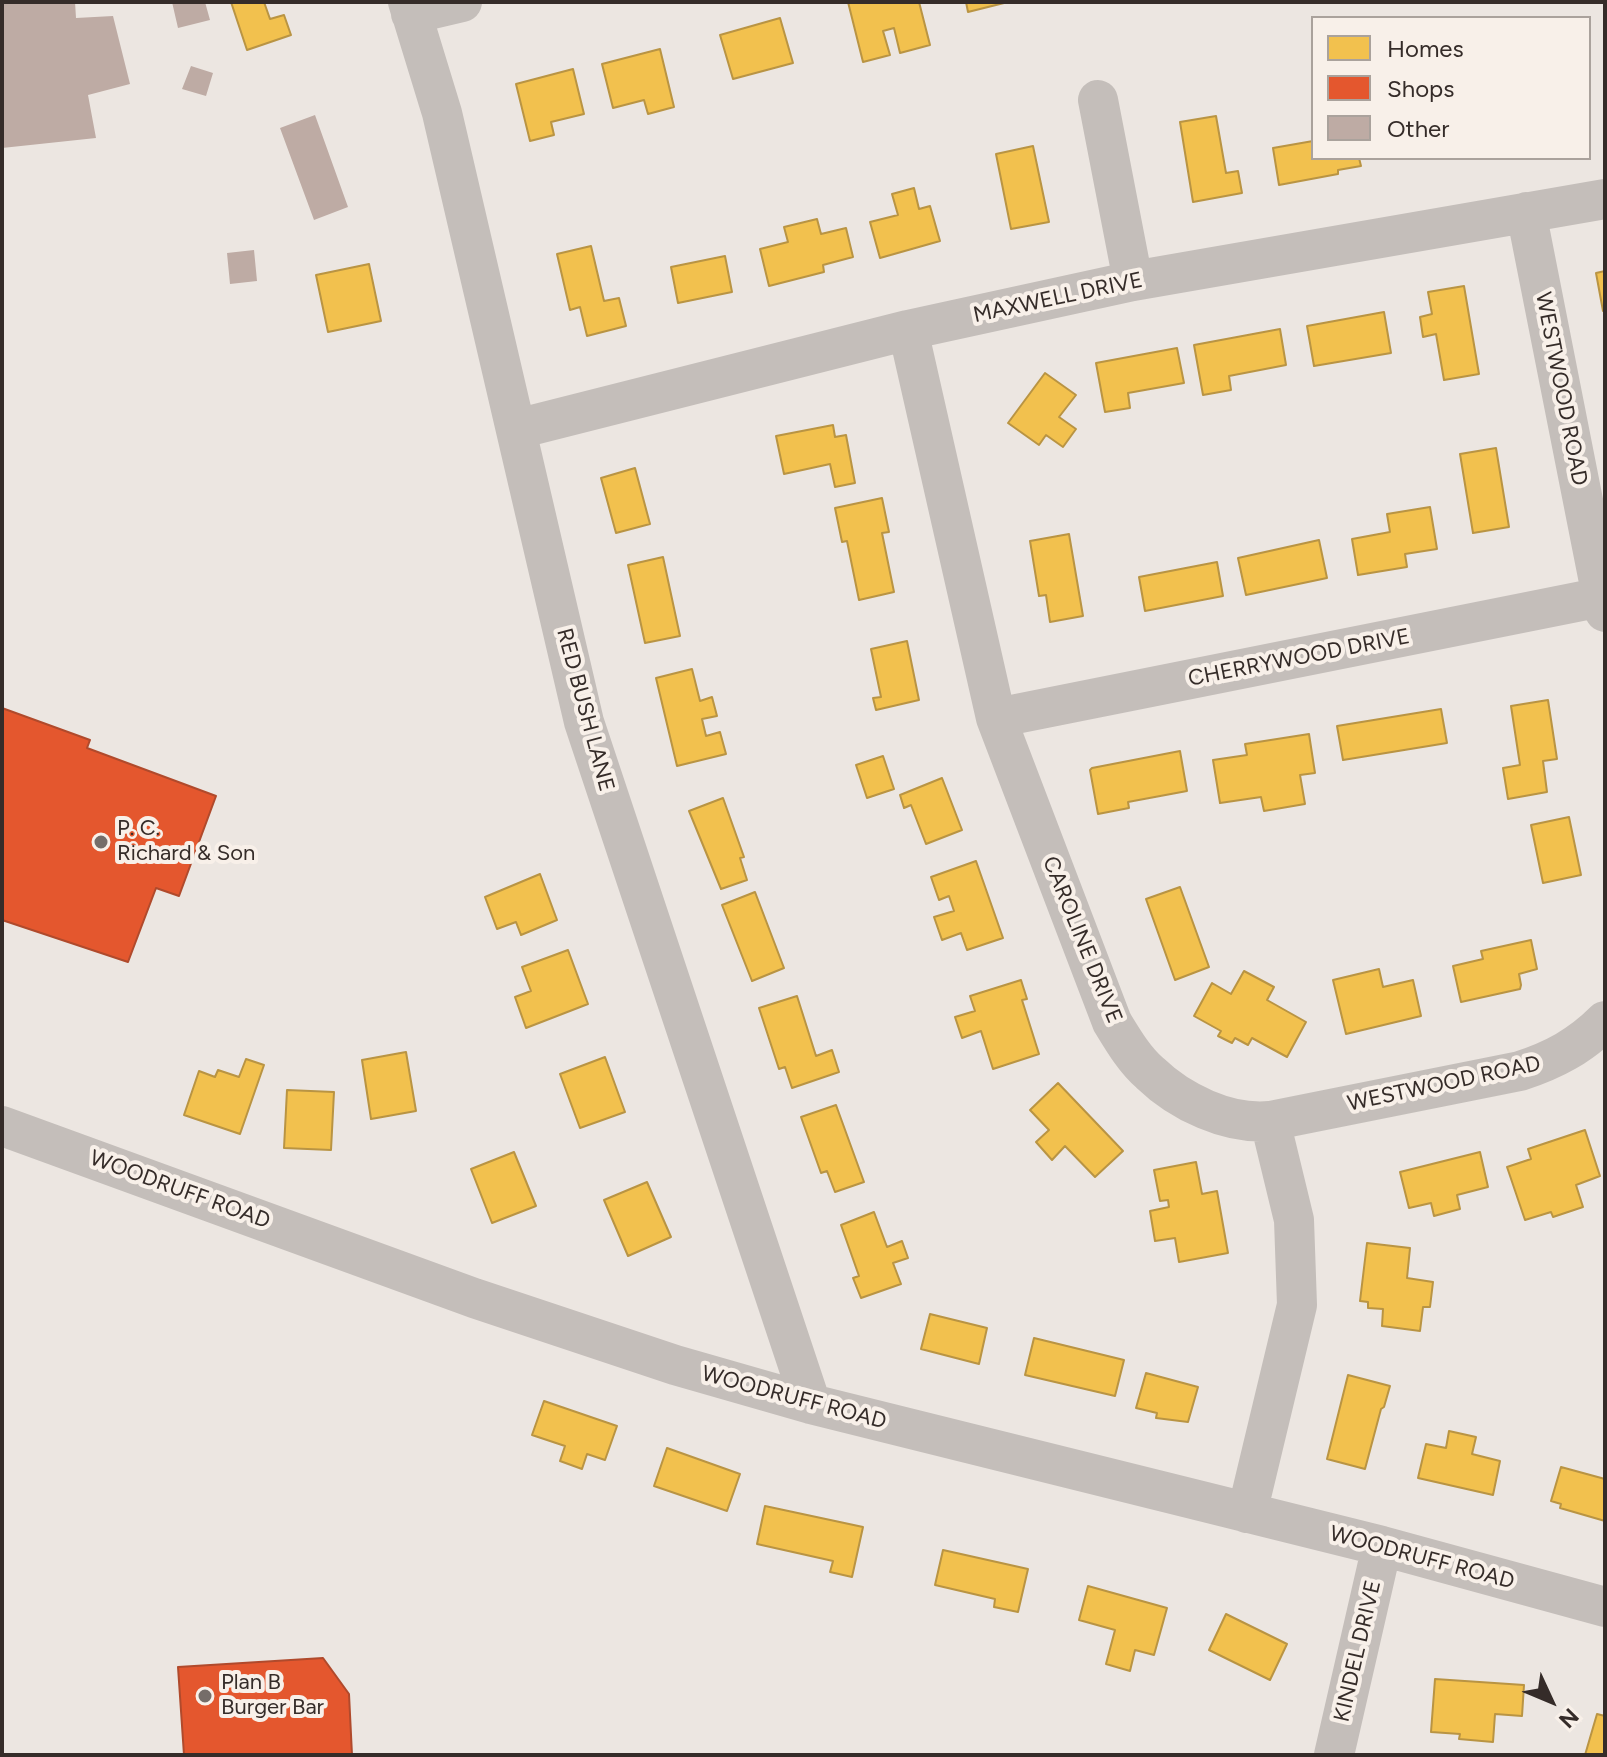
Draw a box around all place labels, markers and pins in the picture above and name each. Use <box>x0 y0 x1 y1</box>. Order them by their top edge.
place label: P. C. Richard & Son <box>117 816 255 868</box>
marker: P. C. Richard & Son <box>92 833 110 851</box>
place label: Plan B Burger Bar <box>221 1670 324 1722</box>
marker: Plan B Burger Bar <box>196 1687 214 1705</box>

